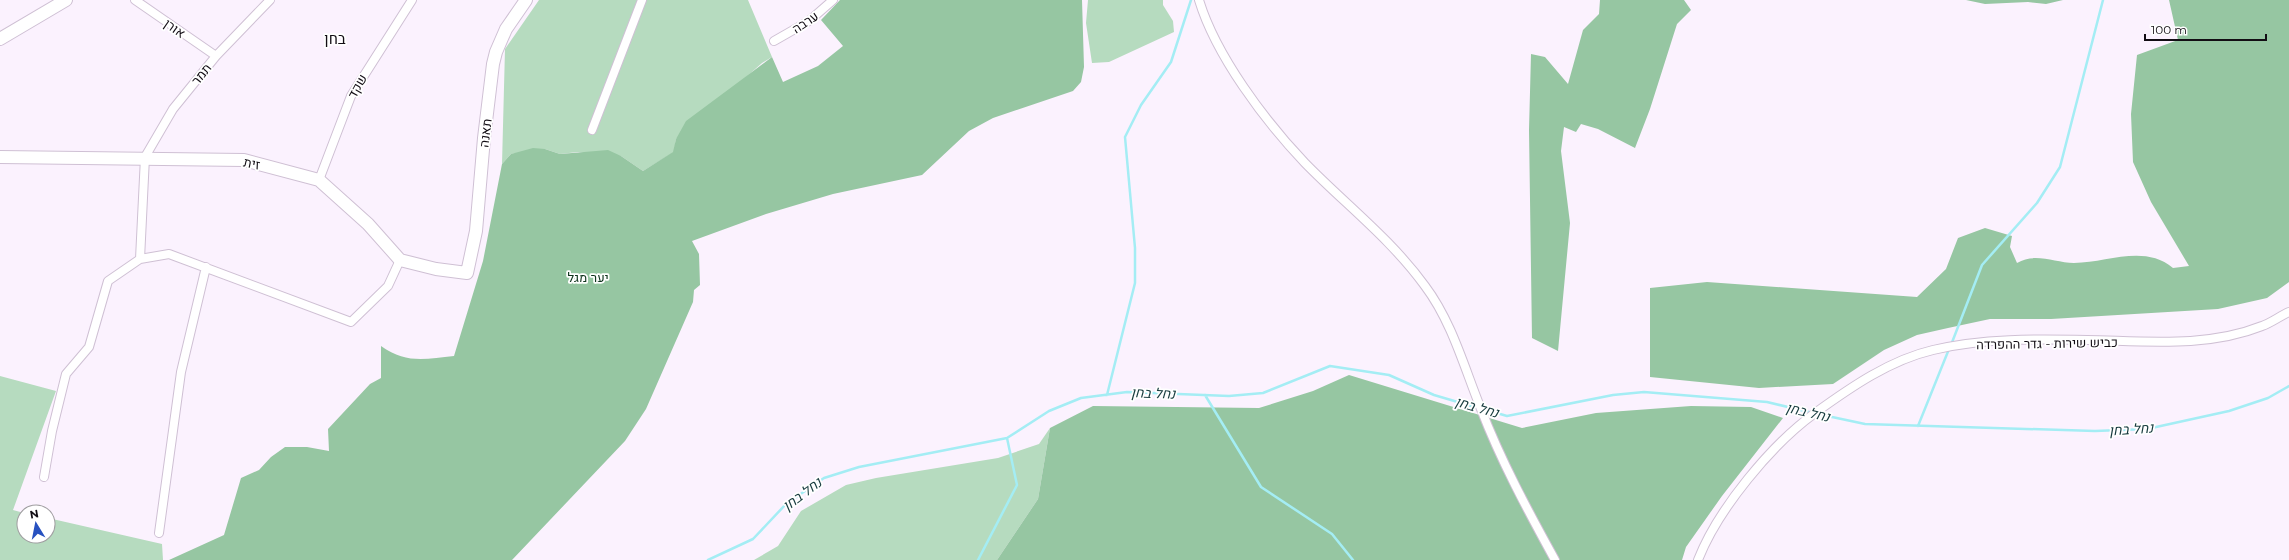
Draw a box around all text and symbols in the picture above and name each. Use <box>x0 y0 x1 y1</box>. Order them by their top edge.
street label: ערבה <box>789 7 821 37</box>
street label: אורן <box>161 15 189 41</box>
scale bar <box>2145 16 2266 42</box>
text: 100 m <box>2151 22 2187 37</box>
district label: בחן <box>324 29 346 48</box>
street label: תמר <box>188 60 214 88</box>
street label: שקד <box>344 71 370 101</box>
street label: תאנה <box>475 118 495 148</box>
street label: זית <box>242 153 262 173</box>
park label: יער מגל <box>567 269 609 285</box>
street label: כביש שירות - גדר ההפרדה <box>1976 334 2118 352</box>
water label: נחל בחן <box>1131 383 1176 403</box>
water label: נחל בחן <box>1453 392 1502 422</box>
water label: נחל בחן <box>1784 398 1833 426</box>
water label: נחל בחן <box>2108 418 2155 440</box>
water label: נחל בחן <box>779 473 826 515</box>
north arrow <box>16 504 56 544</box>
text: N <box>29 506 40 522</box>

